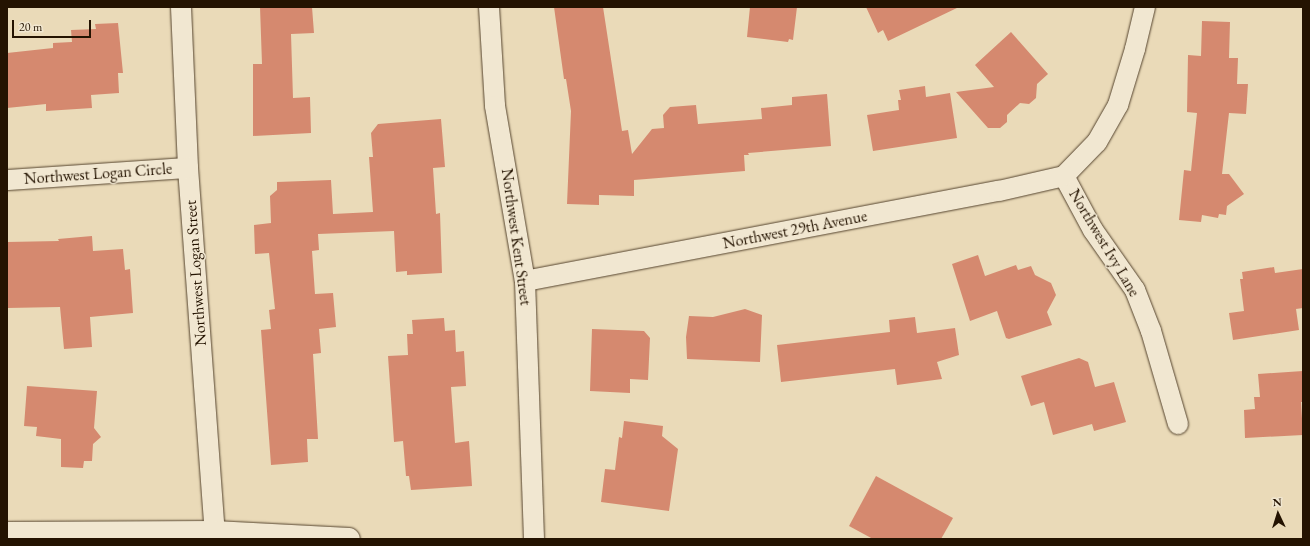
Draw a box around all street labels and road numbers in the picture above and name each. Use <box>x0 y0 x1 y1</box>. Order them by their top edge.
street label: Northwest Logan Circle <box>23 159 173 189</box>
street label: Northwest Kent Street <box>497 167 535 307</box>
street label: Northwest Ivy Lane <box>1064 186 1144 300</box>
street label: Northwest Logan Street <box>181 199 211 347</box>
street label: Northwest 29th Avenue <box>721 207 869 253</box>

